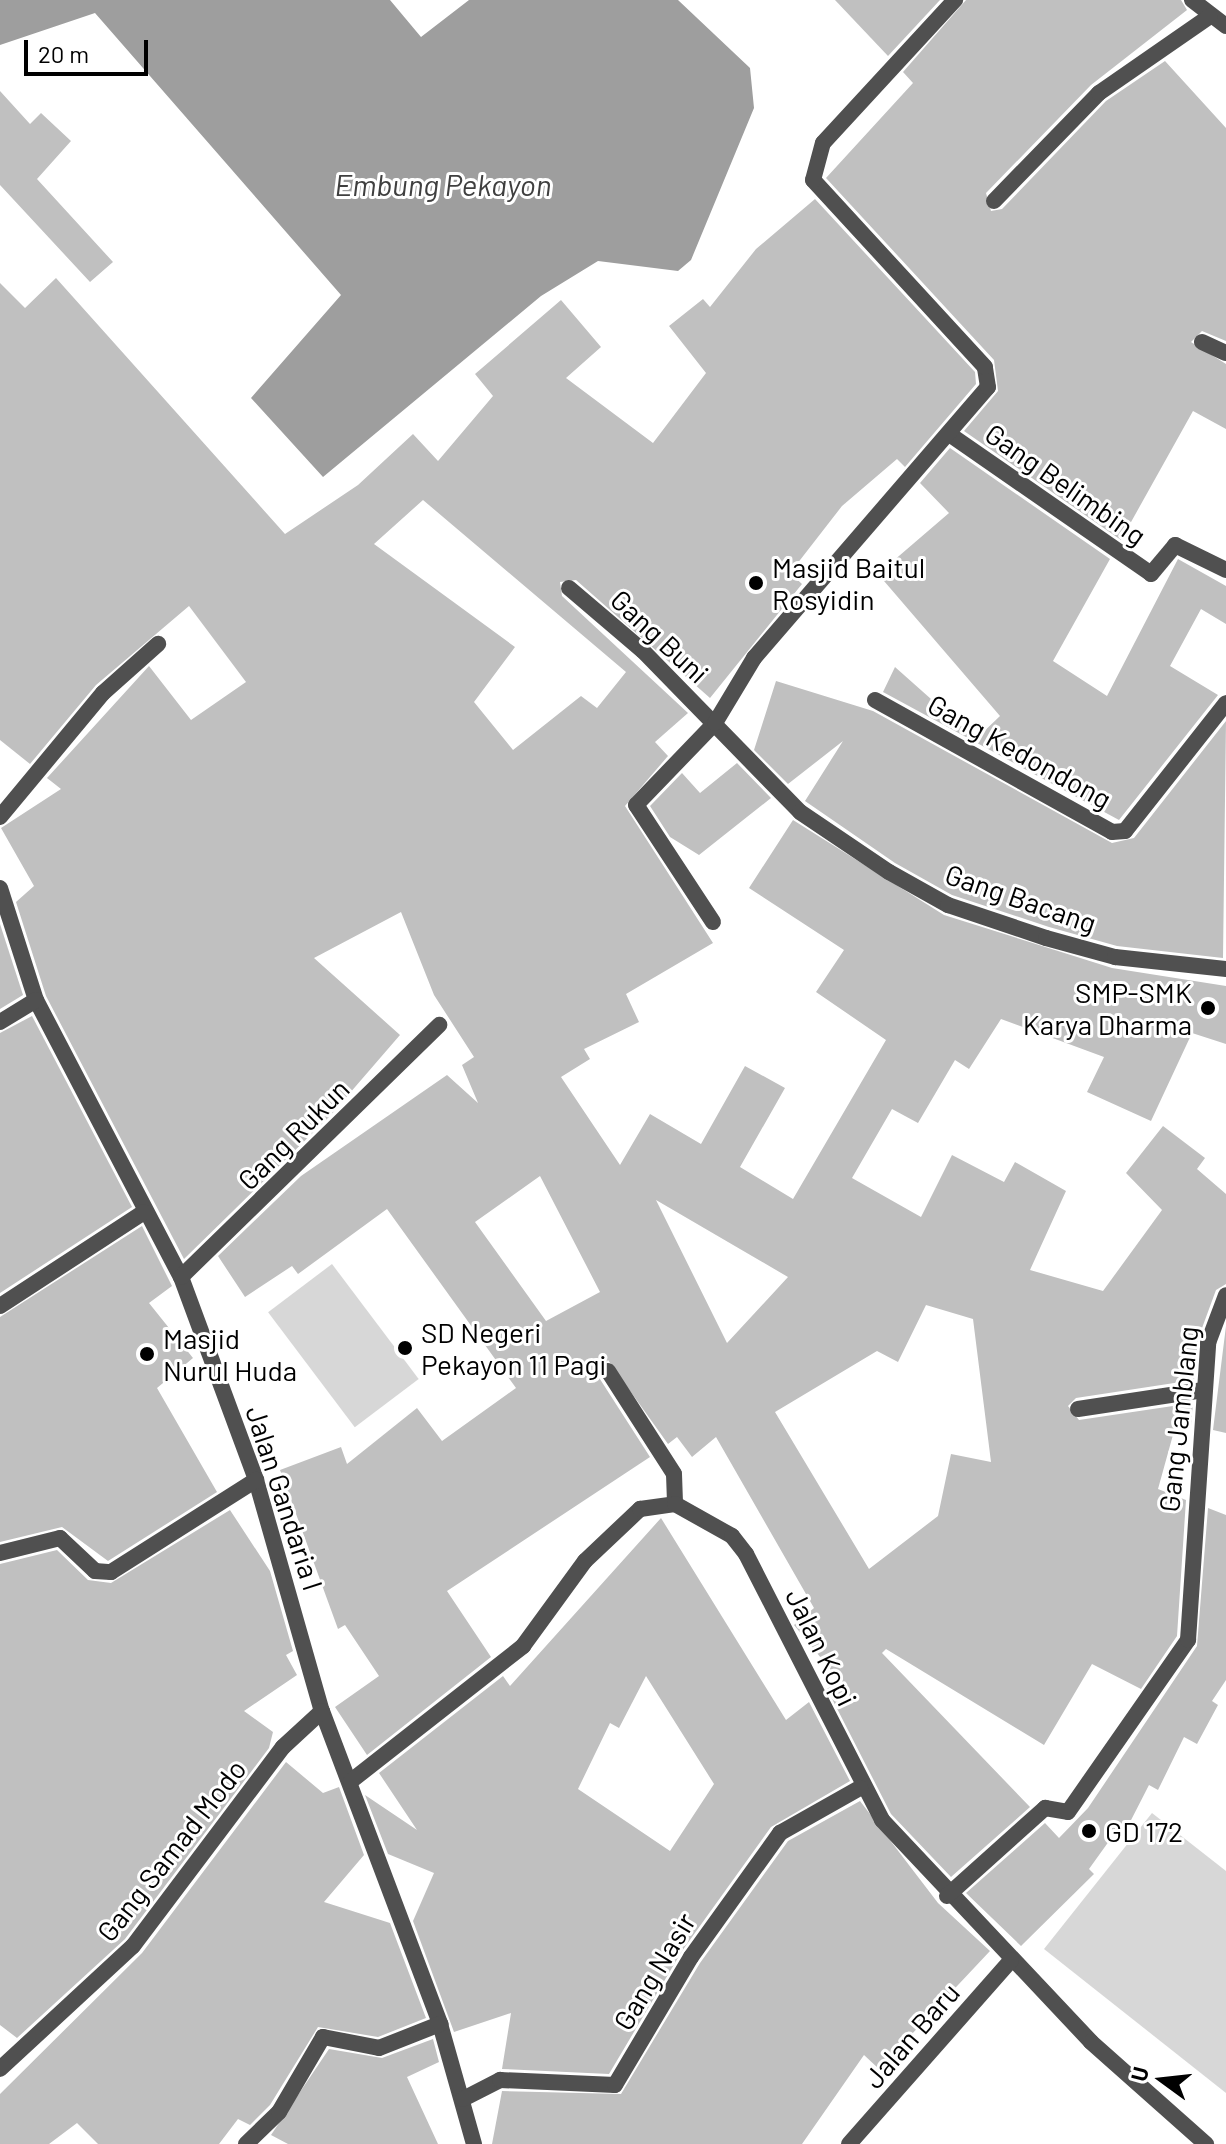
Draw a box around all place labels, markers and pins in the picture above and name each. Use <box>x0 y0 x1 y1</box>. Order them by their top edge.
place label: Masjid Baitul Rosyidin <box>772 550 925 616</box>
marker: Masjid Baitul Rosyidin <box>747 574 765 592</box>
place label: SMP-SMK Karya Dharma <box>1023 975 1192 1041</box>
marker: SMP-SMK Karya Dharma <box>1199 999 1217 1017</box>
place label: SD Negeri Pekayon 11 Pagi <box>421 1315 606 1381</box>
place label: Masjid Nurul Huda <box>163 1321 297 1387</box>
marker: SD Negeri Pekayon 11 Pagi <box>396 1339 414 1357</box>
marker: Masjid Nurul Huda <box>138 1345 156 1363</box>
place label: GD 172 <box>1105 1814 1183 1848</box>
marker: GD 172 <box>1080 1822 1098 1840</box>

